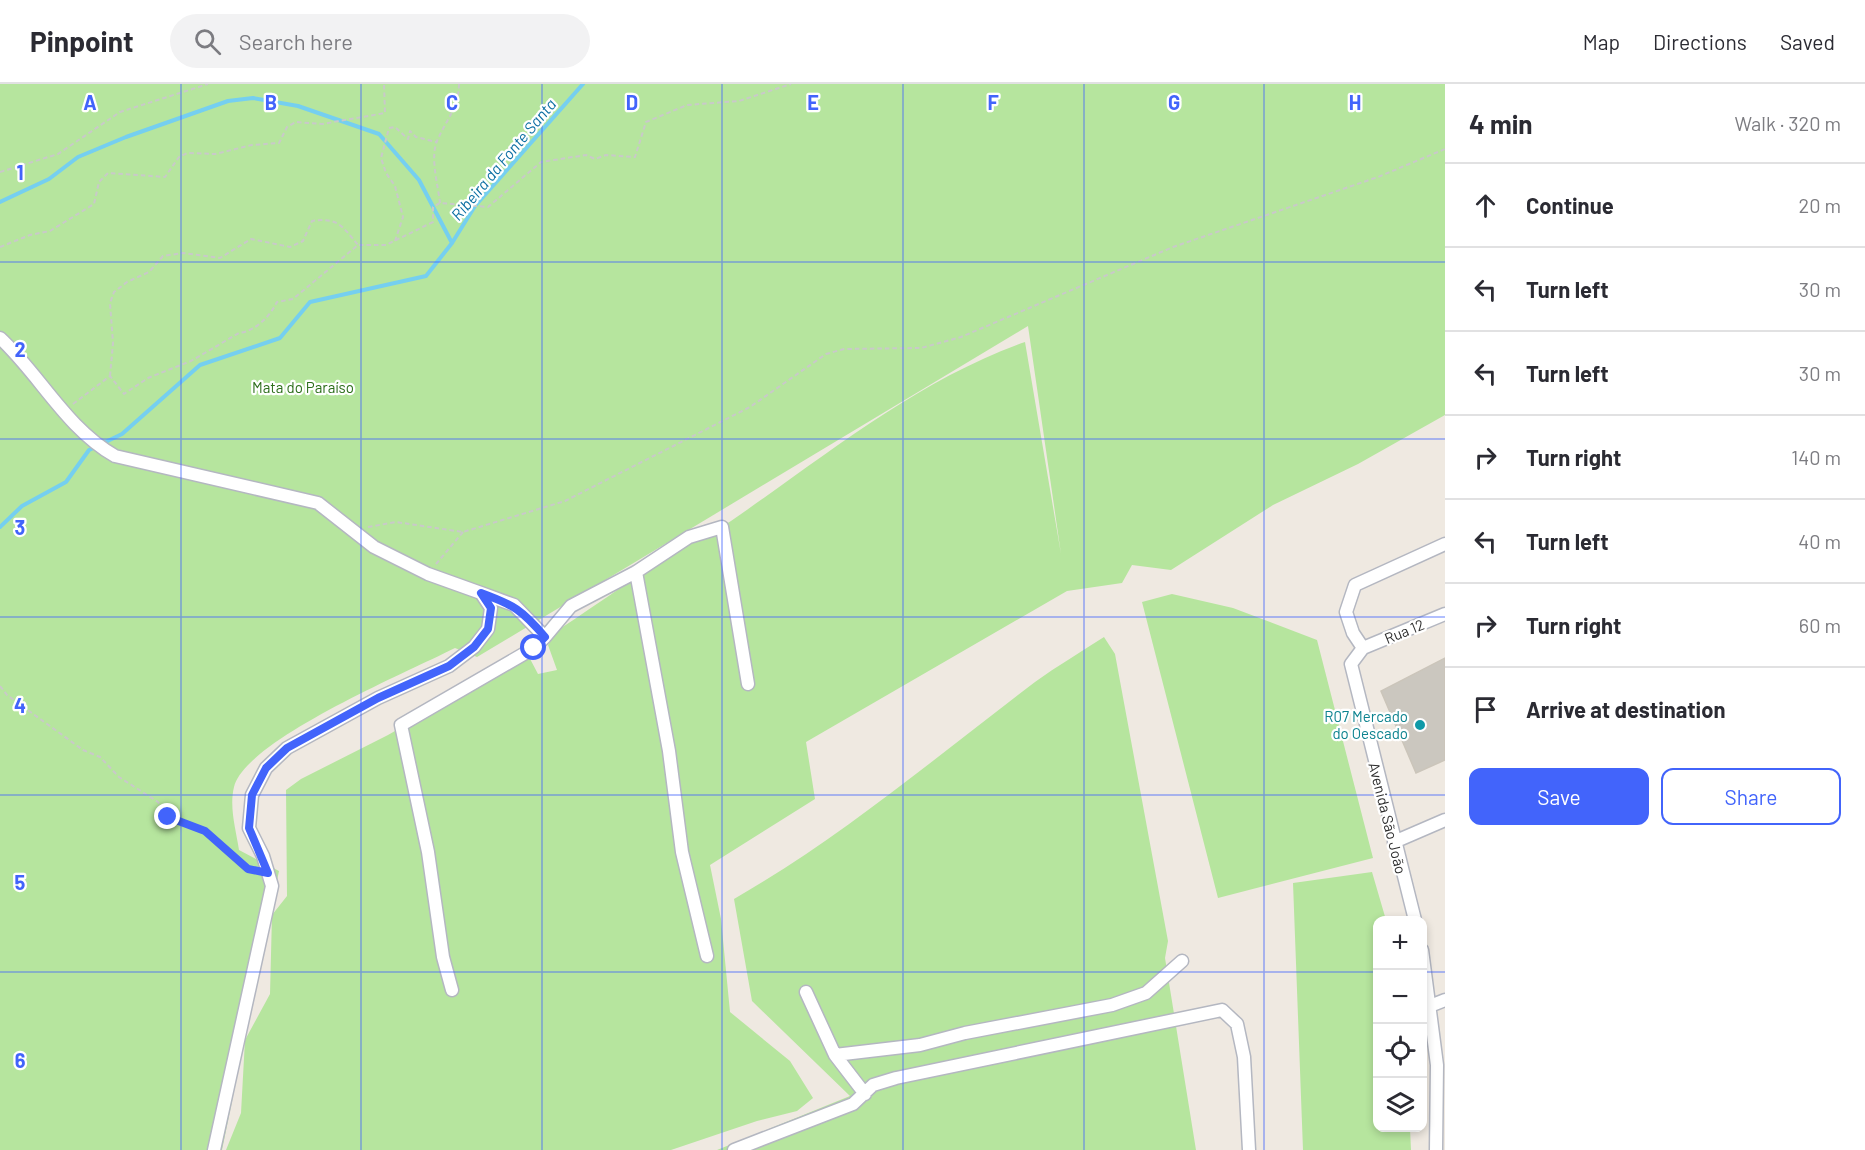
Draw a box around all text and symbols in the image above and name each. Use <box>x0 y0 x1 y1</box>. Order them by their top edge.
search box <box>170 14 590 68</box>
text: Pinpoint <box>30 24 134 58</box>
icon: search <box>191 25 224 58</box>
text: Search here <box>239 28 353 54</box>
text: Map <box>1583 29 1620 54</box>
text: Directions <box>1653 29 1747 54</box>
text: Saved <box>1780 29 1835 54</box>
text: A <box>83 90 97 114</box>
text: B <box>265 90 277 114</box>
text: C <box>446 90 458 114</box>
text: D <box>626 90 638 114</box>
text: E <box>807 90 819 114</box>
text: F <box>987 90 999 114</box>
text: G <box>1168 90 1180 114</box>
text: H <box>1349 90 1361 114</box>
water label: Ribeira da Fonte Santa <box>447 94 559 224</box>
text: 4 min <box>1469 108 1533 139</box>
text: Walk · 320 m <box>1734 111 1841 135</box>
text: 1 <box>16 160 24 184</box>
icon: ahead <box>1469 189 1502 222</box>
text: Continue <box>1526 192 1614 218</box>
text: 20 m <box>1798 193 1841 217</box>
icon: left <box>1469 273 1502 306</box>
text: Turn left <box>1526 276 1609 302</box>
text: 30 m <box>1799 277 1841 301</box>
text: 2 <box>14 337 26 361</box>
icon: left <box>1469 357 1502 390</box>
text: Turn left <box>1526 360 1609 386</box>
text: 30 m <box>1799 361 1841 385</box>
park label: Mata do Paraíso <box>252 378 354 396</box>
icon: right <box>1469 441 1502 474</box>
text: Turn right <box>1526 444 1621 470</box>
text: 140 m <box>1791 445 1841 469</box>
text: 3 <box>15 515 25 539</box>
icon: left <box>1469 525 1502 558</box>
text: Turn left <box>1526 528 1609 554</box>
text: 40 m <box>1798 529 1841 553</box>
icon: right <box>1469 609 1502 642</box>
text: Turn right <box>1526 612 1621 638</box>
text: 60 m <box>1799 613 1841 637</box>
street label: Rua 12 <box>1382 615 1426 647</box>
route start <box>520 634 546 660</box>
text: 4 <box>14 693 26 717</box>
icon: arrive <box>1469 693 1502 726</box>
text: Arrive at destination <box>1526 696 1725 722</box>
place label: R07 Mercado do Oescado <box>1324 707 1408 742</box>
marker: R07 Mercado do Oescado <box>1413 718 1427 732</box>
street label: Avenida São João <box>1365 760 1411 876</box>
button: Save <box>1469 768 1649 825</box>
button: Share <box>1661 768 1841 825</box>
route end <box>154 803 180 829</box>
text: 5 <box>15 870 26 894</box>
map controls <box>1373 916 1427 1132</box>
button: + <box>1373 916 1427 970</box>
button: − <box>1373 970 1427 1024</box>
button: locate <box>1373 1024 1427 1078</box>
text: 6 <box>15 1048 26 1072</box>
button: layers <box>1373 1078 1427 1132</box>

